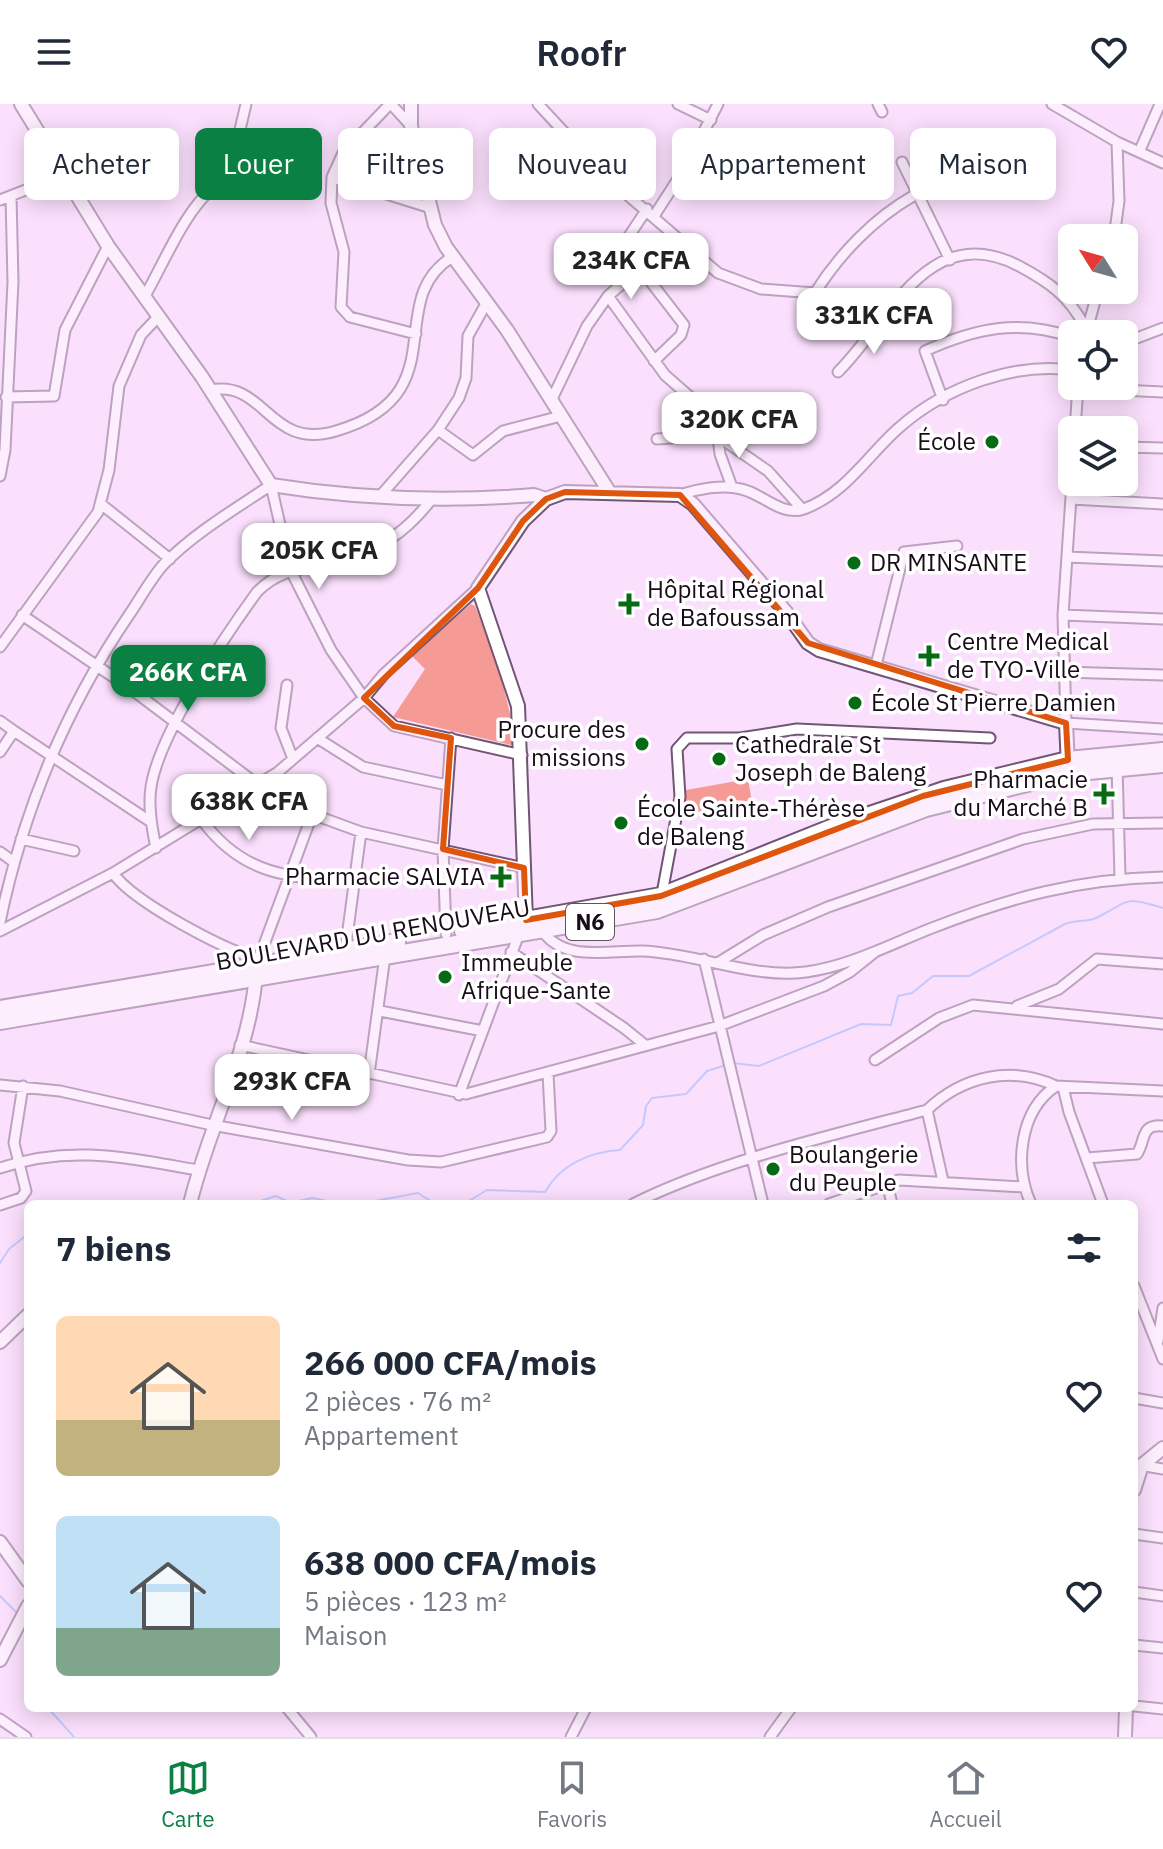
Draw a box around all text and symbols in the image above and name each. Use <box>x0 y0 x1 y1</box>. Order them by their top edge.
text: Roofr <box>536 29 627 76</box>
icon: menu <box>32 30 76 74</box>
icon: heart <box>1087 30 1131 74</box>
chip: Acheter <box>24 128 179 200</box>
chip: Louer <box>195 128 322 200</box>
chip: Filtres <box>338 128 473 200</box>
chip: Nouveau <box>489 128 656 200</box>
chip: Appartement <box>672 128 894 200</box>
chip: Maison <box>910 128 1056 200</box>
north arrow <box>1058 224 1138 304</box>
map controls <box>1058 224 1138 496</box>
pin: 234K CFA <box>548 233 714 301</box>
text: 234K CFA <box>572 242 690 276</box>
pin: 331K CFA <box>791 288 957 356</box>
text: 331K CFA <box>815 297 933 331</box>
button: locate <box>1058 320 1138 400</box>
pin: 320K CFA <box>656 392 822 460</box>
text: 320K CFA <box>680 401 798 435</box>
button: layers <box>1058 416 1138 496</box>
place label: École <box>917 425 976 457</box>
marker: École <box>983 433 1001 451</box>
pin: 205K CFA <box>236 523 402 591</box>
text: 205K CFA <box>260 532 378 566</box>
place label: DR MINSANTE <box>870 546 1027 578</box>
marker: DR MINSANTE <box>845 554 863 572</box>
place label: Hôpital Régional de Bafoussam <box>647 573 824 633</box>
marker: Hôpital Régional de Bafoussam <box>618 593 640 615</box>
place label: Centre Medical de TYO-Ville <box>947 625 1109 685</box>
pin: 266K CFA <box>105 645 271 713</box>
marker: Centre Medical de TYO-Ville <box>918 645 940 667</box>
text: 266K CFA <box>129 654 247 688</box>
place label: École St Pierre Damien <box>871 686 1116 718</box>
marker: École St Pierre Damien <box>846 694 864 712</box>
place label: Procure des missions <box>498 713 626 773</box>
place label: Cathedrale St Joseph de Baleng <box>735 728 926 788</box>
marker: Procure des missions <box>633 735 651 753</box>
marker: Cathedrale St Joseph de Baleng <box>710 750 728 768</box>
place label: Pharmacie du Marché B <box>954 763 1088 823</box>
pin: 638K CFA <box>166 774 332 842</box>
text: 638K CFA <box>190 783 308 817</box>
marker: Pharmacie du Marché B <box>1095 785 1113 803</box>
place label: École Sainte-Thérèse de Baleng <box>637 792 865 852</box>
marker: École Sainte-Thérèse de Baleng <box>612 814 630 832</box>
place label: Pharmacie SALVIA <box>285 860 485 892</box>
marker: Pharmacie SALVIA <box>492 868 510 886</box>
street label: BOULEVARD DU RENOUVEAU <box>213 891 532 977</box>
road number: N6 <box>566 904 614 940</box>
place label: Immeuble Afrique-Sante <box>461 946 611 1006</box>
marker: Immeuble Afrique-Sante <box>436 968 454 986</box>
pin: 293K CFA <box>209 1054 375 1122</box>
text: 293K CFA <box>233 1063 351 1097</box>
place label: Boulangerie du Peuple <box>789 1138 918 1198</box>
marker: Boulangerie du Peuple <box>764 1160 782 1178</box>
text: 7 biens <box>56 1226 171 1270</box>
icon: filters <box>1062 1226 1106 1270</box>
text: 266 000 CFA/mois <box>304 1340 597 1384</box>
icon: home <box>120 1348 216 1444</box>
icon: heart <box>1062 1374 1106 1418</box>
text: 2 pièces · 76 m² <box>304 1384 491 1418</box>
text: Appartement <box>304 1418 459 1452</box>
text: 638 000 CFA/mois <box>304 1540 597 1584</box>
icon: home <box>120 1548 216 1644</box>
icon: heart <box>1062 1574 1106 1618</box>
text: 5 pièces · 123 m² <box>304 1584 507 1618</box>
text: Maison <box>304 1618 388 1652</box>
tab: Carte <box>161 1756 215 1833</box>
tab: Favoris <box>537 1756 607 1833</box>
tab: Accueil <box>930 1756 1002 1833</box>

